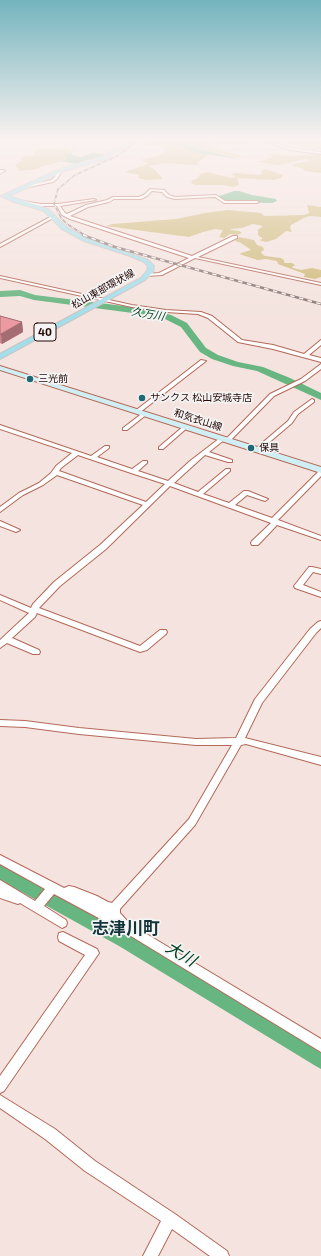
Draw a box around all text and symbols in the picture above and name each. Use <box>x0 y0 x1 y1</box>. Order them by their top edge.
street label: 松山東部環状線 <box>69 267 137 311</box>
water label: 久万川 <box>131 305 165 323</box>
road number: 40 <box>34 323 56 341</box>
place label: 三光前 <box>38 373 68 385</box>
marker: 三光前 <box>25 374 35 384</box>
place label: サンクス 松山安城寺店 <box>150 392 252 404</box>
marker: サンクス 松山安城寺店 <box>137 393 147 403</box>
street label: 和気衣山線 <box>172 407 224 433</box>
place label: 保具 <box>259 442 279 454</box>
marker: 保具 <box>246 443 256 453</box>
district label: 志津川町 <box>92 918 160 938</box>
water label: 大川 <box>162 938 200 970</box>

